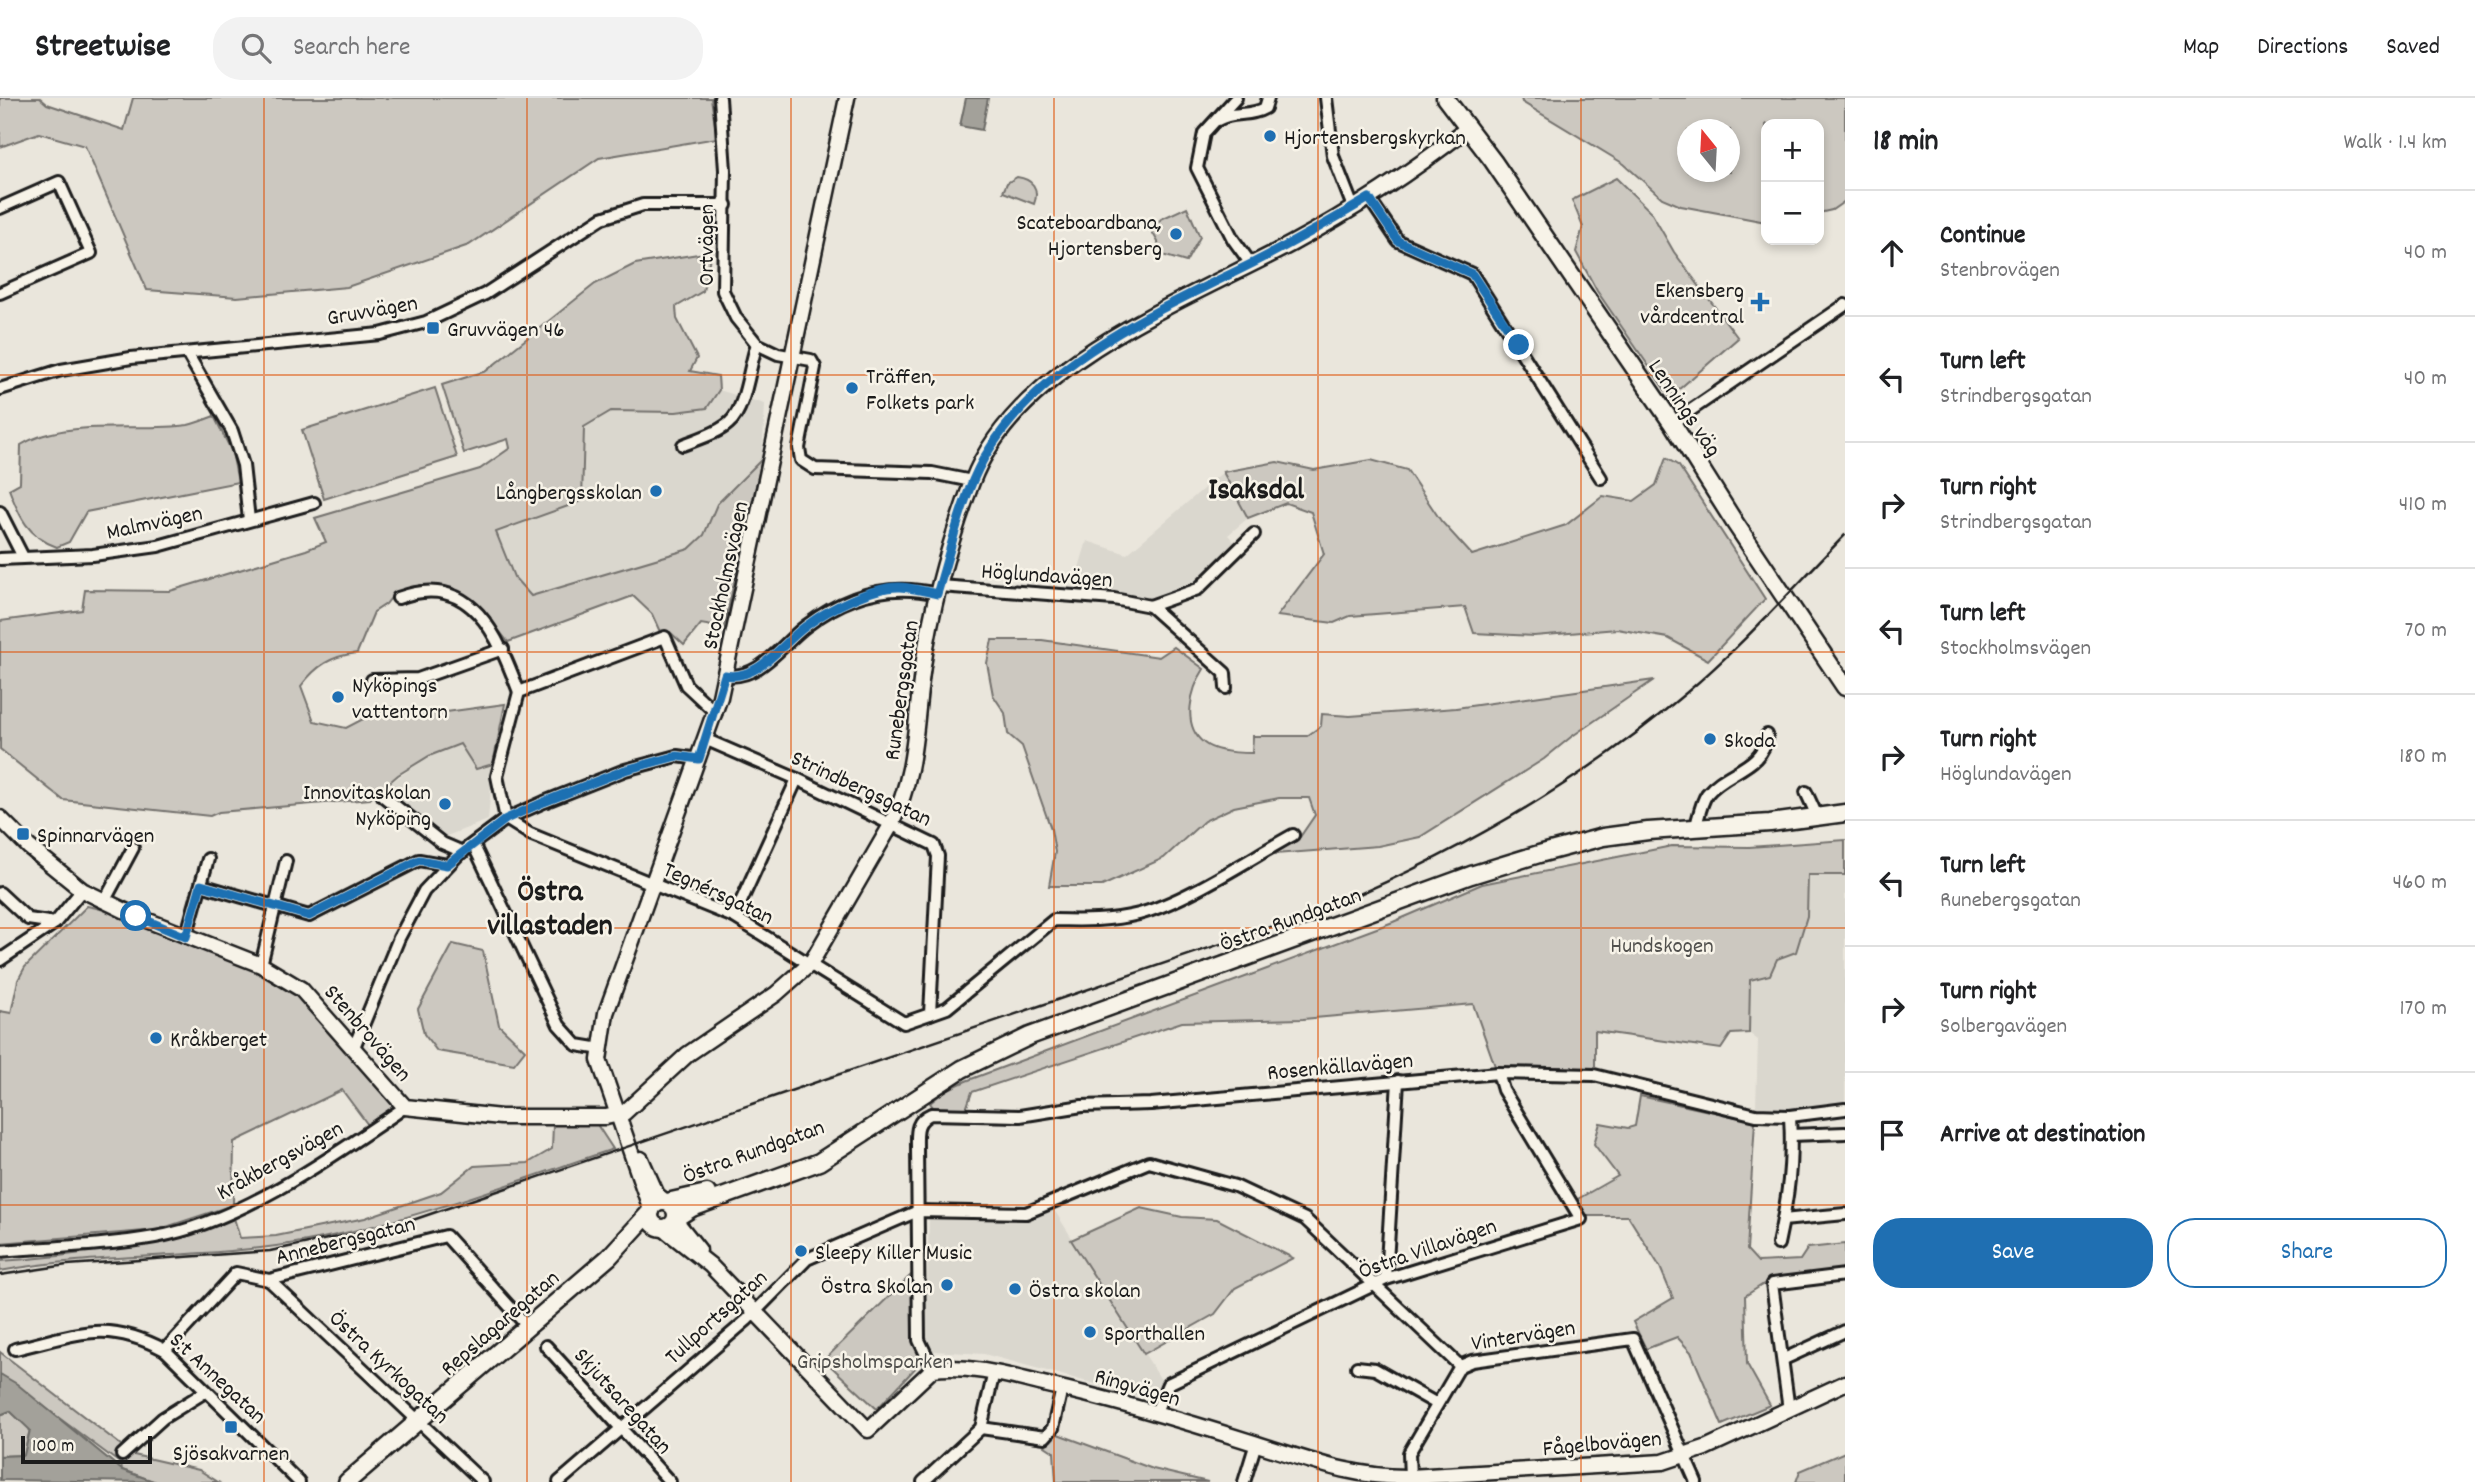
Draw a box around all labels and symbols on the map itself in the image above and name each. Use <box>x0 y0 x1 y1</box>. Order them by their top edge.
north arrow <box>1677 119 1740 182</box>
place label: Hjortensbergskyrkan <box>1284 123 1466 156</box>
marker: Hjortensbergskyrkan <box>1262 128 1278 144</box>
street label: Ortvägen <box>692 204 725 286</box>
place label: Scateboardbana, Hjortensberg <box>1016 208 1162 267</box>
marker: Scateboardbana, Hjortensberg <box>1168 226 1184 242</box>
place label: Ekensberg vårdcentral <box>1640 276 1745 335</box>
street label: Gruvvägen <box>325 288 421 337</box>
marker: Ekensberg vårdcentral <box>1750 292 1770 312</box>
place label: Gruvvägen 46 <box>447 315 565 348</box>
marker: Gruvvägen 46 <box>425 320 441 336</box>
route end <box>1503 329 1534 360</box>
street label: Lennings väg <box>1638 353 1728 465</box>
place label: Träffen, Folkets park <box>866 362 974 421</box>
marker: Träffen, Folkets park <box>844 380 860 396</box>
district label: Isaksdal <box>1208 471 1305 514</box>
place label: Långbergsskolan <box>496 478 642 511</box>
marker: Långbergsskolan <box>648 483 664 499</box>
street label: Malmvägen <box>104 498 206 551</box>
street label: Stockholmsvägen <box>696 498 759 653</box>
street label: Höglundavägen <box>980 556 1114 599</box>
street label: Runebergsgatan <box>877 618 930 763</box>
place label: Nyköpings vattentorn <box>352 671 448 730</box>
marker: Nyköpings vattentorn <box>330 689 346 705</box>
place label: Skoda <box>1724 726 1777 759</box>
marker: Skoda <box>1702 731 1718 747</box>
street label: Strindbergsgatan <box>785 743 936 837</box>
place label: Innovitaskolan Nyköping <box>303 778 431 837</box>
marker: Innovitaskolan Nyköping <box>437 796 453 812</box>
place label: Spinnarvägen <box>37 821 154 854</box>
marker: Spinnarvägen <box>15 826 31 842</box>
street label: Tegnérsgatan <box>657 855 778 935</box>
district label: Östra villastaden <box>487 873 613 950</box>
street label: Östra Rundgatan <box>1216 880 1367 962</box>
route start <box>120 900 151 931</box>
park label: Hundskogen <box>1610 931 1714 964</box>
street label: Stenbrovägen <box>315 978 418 1090</box>
place label: Kråkberget <box>170 1025 267 1058</box>
marker: Kråkberget <box>148 1030 164 1046</box>
street label: Rosenkällavägen <box>1266 1046 1415 1091</box>
street label: Östra Rundgatan <box>679 1112 830 1194</box>
street label: Kråkbergsvägen <box>211 1114 350 1211</box>
street label: Annebergsgatan <box>272 1209 419 1276</box>
street label: Östra Villavägen <box>1355 1211 1502 1289</box>
place label: Sleepy Killer Music <box>815 1238 972 1271</box>
marker: Sleepy Killer Music <box>793 1243 809 1259</box>
street label: Tullportsgatan <box>659 1263 776 1374</box>
street label: Repslagaregatan <box>435 1264 568 1386</box>
place label: Östra Skolan <box>821 1272 933 1305</box>
place label: Östra skolan <box>1029 1276 1141 1309</box>
marker: Östra Skolan <box>939 1277 955 1293</box>
marker: Östra skolan <box>1007 1281 1023 1297</box>
street label: Östra Kyrkogatan <box>320 1304 455 1433</box>
street label: Vintervägen <box>1469 1313 1578 1362</box>
place label: Sporthallen <box>1104 1319 1205 1352</box>
marker: Sporthallen <box>1082 1324 1098 1340</box>
street label: S:t Annegatan <box>161 1326 273 1433</box>
street label: Skjutsaregatan <box>564 1342 678 1463</box>
park label: Gripsholmsparken <box>797 1347 953 1380</box>
street label: Ringvägen <box>1090 1361 1184 1417</box>
marker: Sjösakvarnen <box>223 1419 239 1435</box>
street label: Fågelbovägen <box>1541 1424 1663 1467</box>
scale bar <box>21 1433 152 1465</box>
place label: Sjösakvarnen <box>173 1439 289 1472</box>

